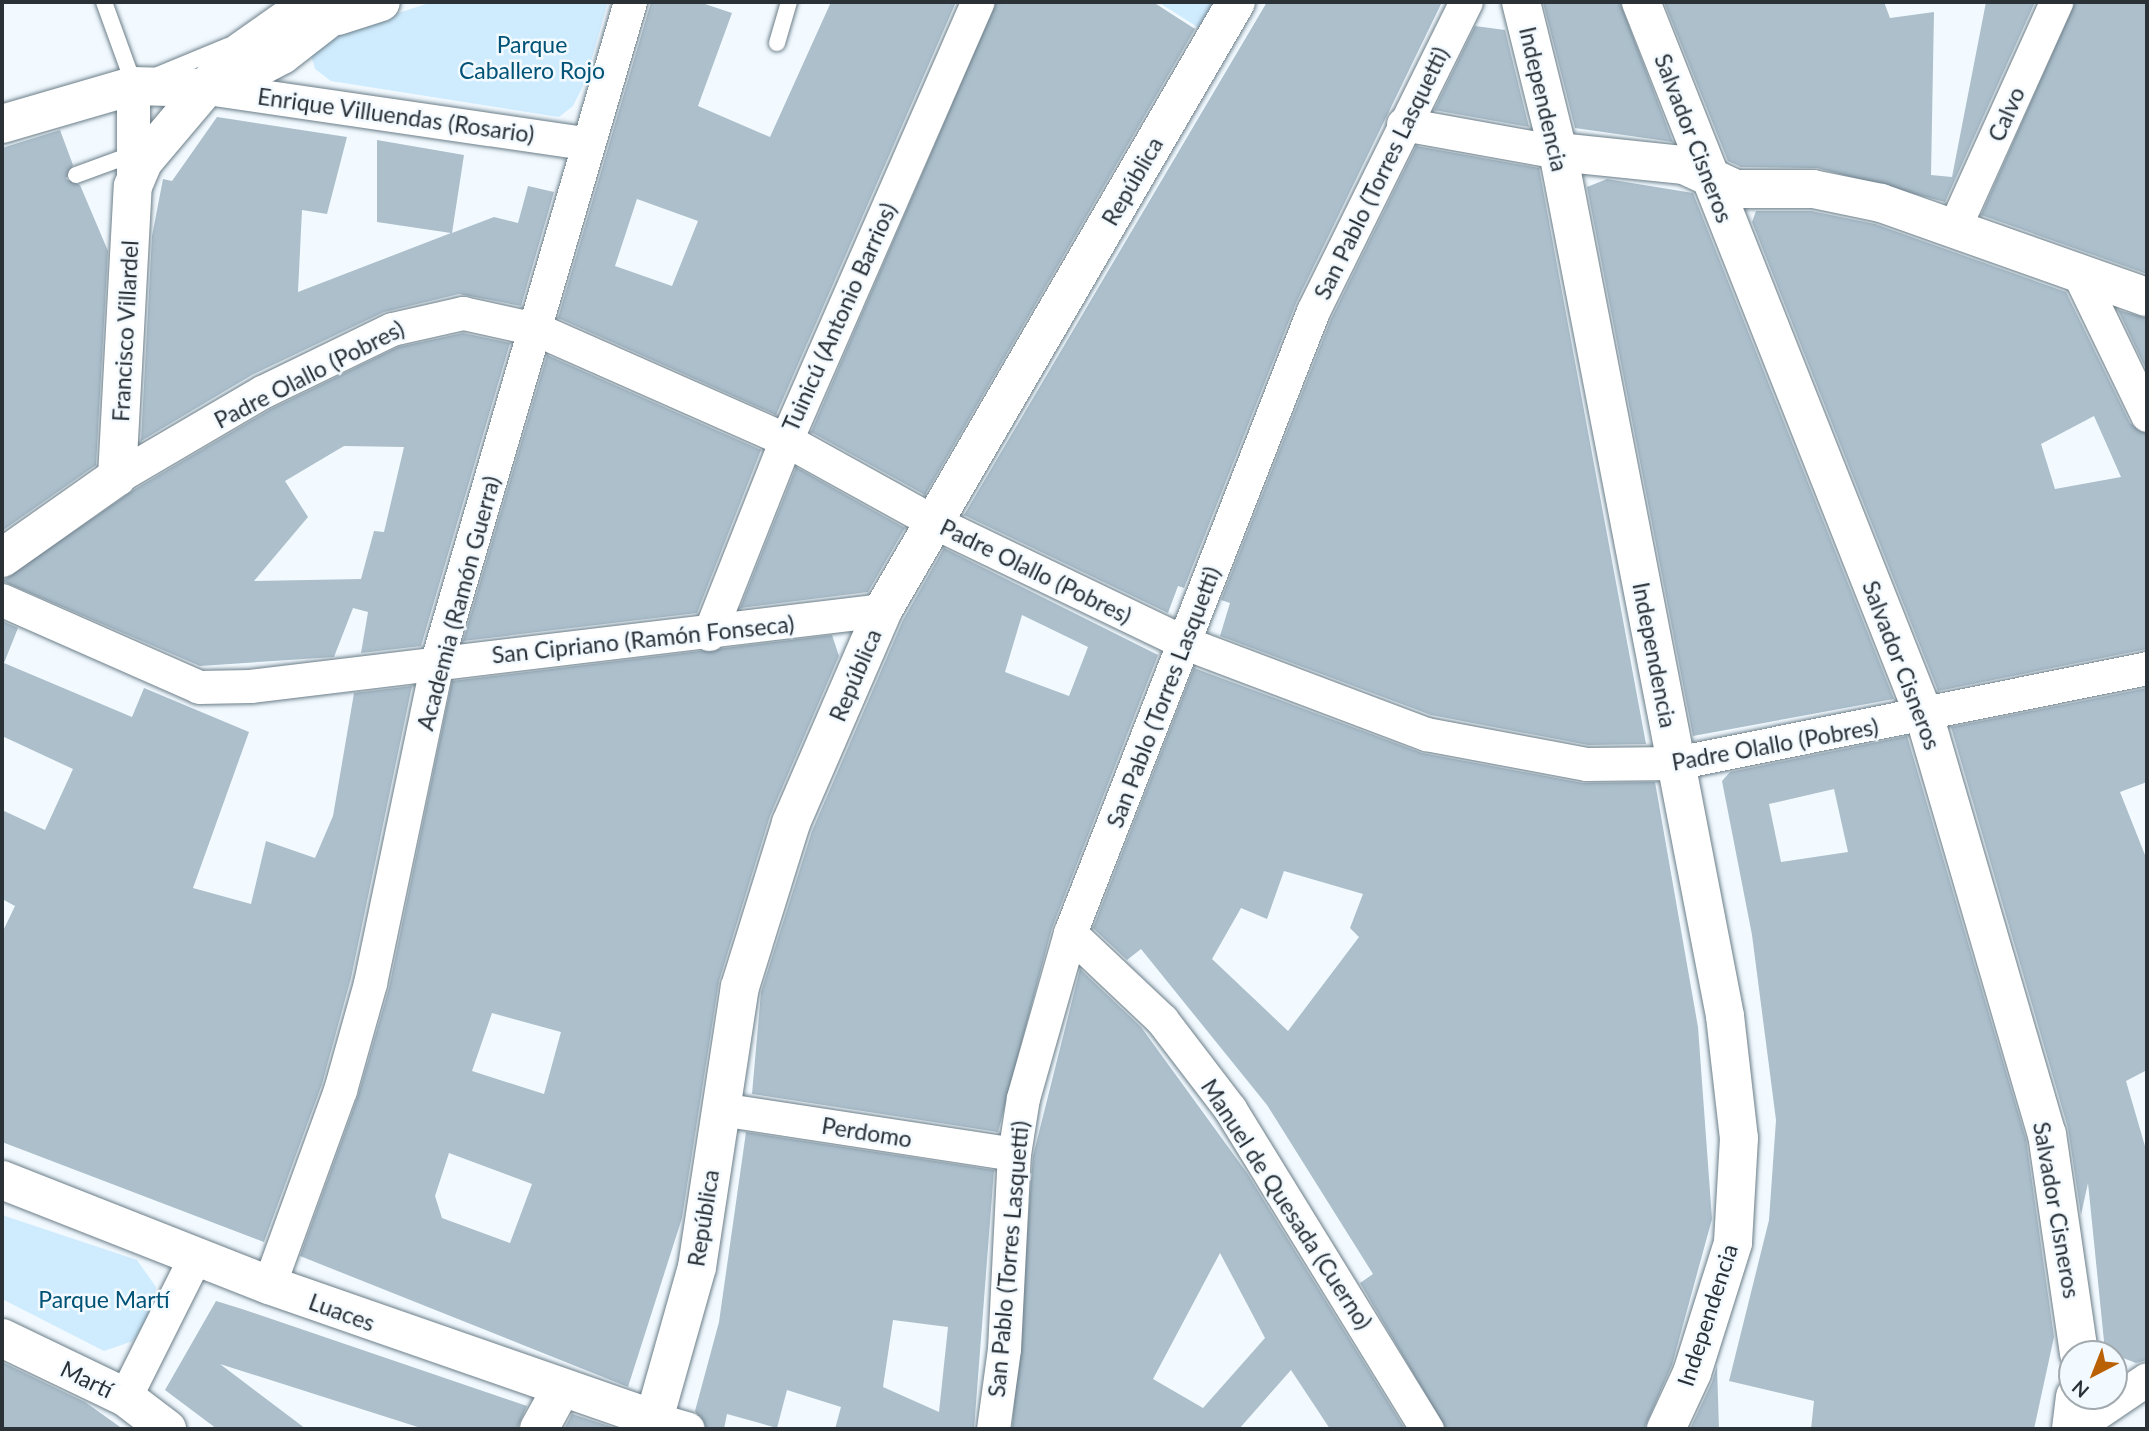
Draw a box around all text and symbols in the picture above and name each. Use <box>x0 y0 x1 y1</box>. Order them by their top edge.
street label: Independencia <box>1514 24 1574 174</box>
park label: Parque Caballero Rojo <box>459 30 605 84</box>
street label: San Pablo (Torres Lasquetti) <box>1308 42 1454 304</box>
street label: Salvador Cisneros <box>1649 49 1739 227</box>
street label: Enrique Villuendas (Rosario) <box>255 82 537 148</box>
street label: Calvo <box>1982 82 2030 146</box>
street label: República <box>1096 132 1168 230</box>
street label: Tuinicú (Antonio Barrios) <box>776 198 902 436</box>
street label: Francisco Villardel <box>106 239 144 423</box>
street label: Padre Olallo (Pobres) <box>209 314 409 434</box>
street label: Academia (Ramón Guerra) <box>411 473 505 733</box>
street label: Padre Olallo (Pobres) <box>936 513 1136 629</box>
street label: San Pablo (Torres Lasquetti) <box>1100 563 1226 831</box>
street label: Salvador Cisneros <box>1857 576 1947 754</box>
street label: Independencia <box>1627 580 1683 730</box>
street label: San Cipriano (Ramón Fonseca) <box>490 609 796 669</box>
street label: República <box>823 625 887 725</box>
street label: Padre Olallo (Pobres) <box>1669 712 1881 776</box>
street label: Manuel de Quesada (Cuerno) <box>1196 1074 1378 1334</box>
street label: Perdomo <box>820 1111 914 1153</box>
street label: Salvador Cisneros <box>2028 1119 2086 1301</box>
street label: San Pablo (Torres Lasquetti) <box>982 1120 1034 1398</box>
street label: República <box>682 1168 724 1268</box>
street label: Independencia <box>1671 1240 1743 1390</box>
park label: Parque Martí <box>38 1285 170 1313</box>
street label: Luaces <box>305 1287 379 1337</box>
north arrow <box>2058 1340 2128 1410</box>
street label: Martí <box>56 1355 118 1403</box>
text: N <box>2067 1376 2093 1403</box>

